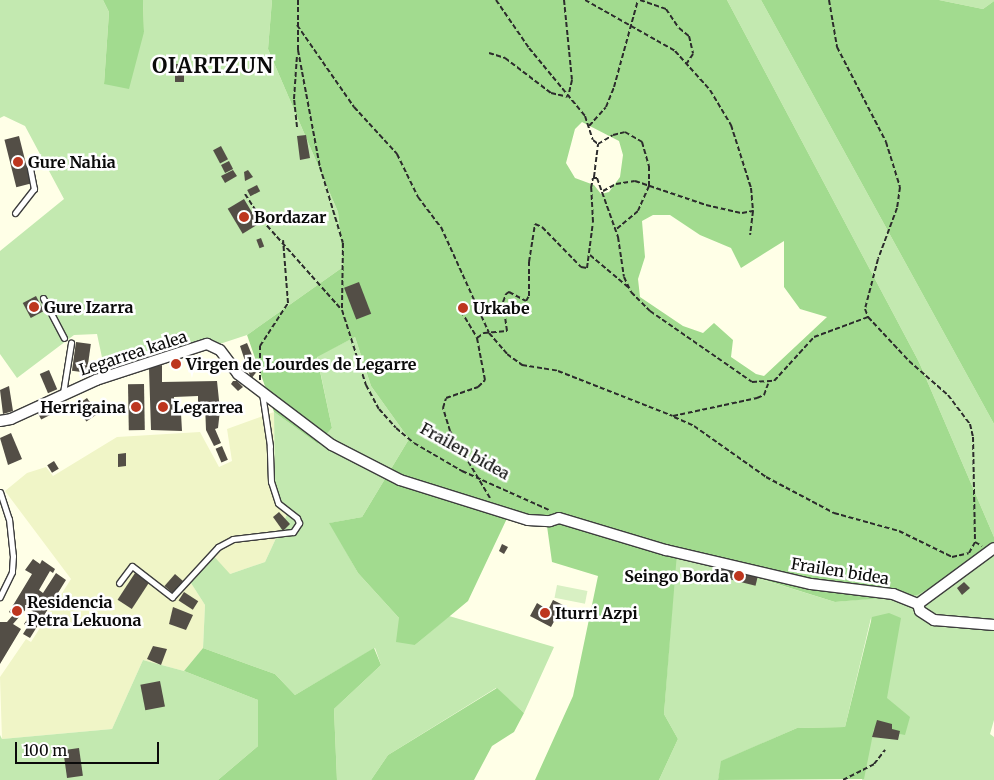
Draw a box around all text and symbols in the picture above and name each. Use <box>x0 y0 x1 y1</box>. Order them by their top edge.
district label: OIARTZUN <box>151 53 275 79</box>
place label: Gure Nahia <box>28 152 116 172</box>
marker: Gure Nahia <box>12 156 24 168</box>
place label: Bordazar <box>254 207 326 227</box>
marker: Bordazar <box>238 211 250 223</box>
place label: Gure Izarra <box>44 297 133 317</box>
place label: Urkabe <box>473 298 530 318</box>
marker: Gure Izarra <box>28 301 40 313</box>
marker: Urkabe <box>457 302 469 314</box>
street label: Legarrea kalea <box>77 327 189 379</box>
place label: Virgen de Lourdes de Legarre <box>186 354 417 374</box>
marker: Virgen de Lourdes de Legarre <box>170 358 182 370</box>
place label: Herrigaina <box>40 397 126 417</box>
place label: Legarrea <box>173 397 243 417</box>
marker: Herrigaina <box>130 401 142 413</box>
marker: Legarrea <box>157 401 169 413</box>
street label: Frailen bidea <box>417 419 513 483</box>
street label: Frailen bidea <box>790 554 890 588</box>
place label: Seingo Borda <box>624 566 729 586</box>
marker: Seingo Borda <box>733 570 745 582</box>
place label: Residencia Petra Lekuona <box>27 592 141 630</box>
place label: Iturri Azpi <box>555 603 638 623</box>
marker: Residencia Petra Lekuona <box>11 605 23 617</box>
marker: Iturri Azpi <box>539 607 551 619</box>
scale bar <box>18 732 161 764</box>
text: 100 m <box>23 741 67 760</box>

